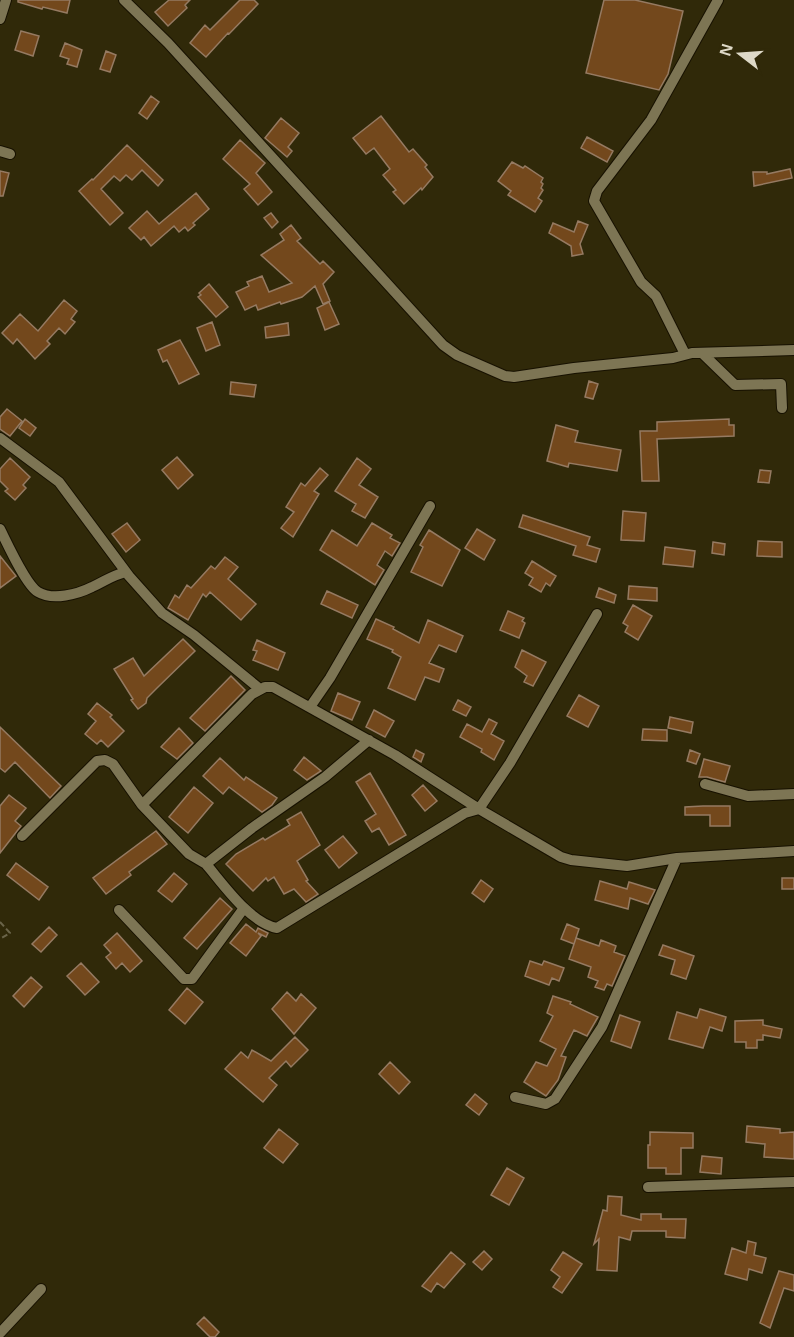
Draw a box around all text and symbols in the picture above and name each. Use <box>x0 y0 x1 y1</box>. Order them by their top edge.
north arrow <box>710 24 770 84</box>
text: N <box>716 42 736 58</box>

